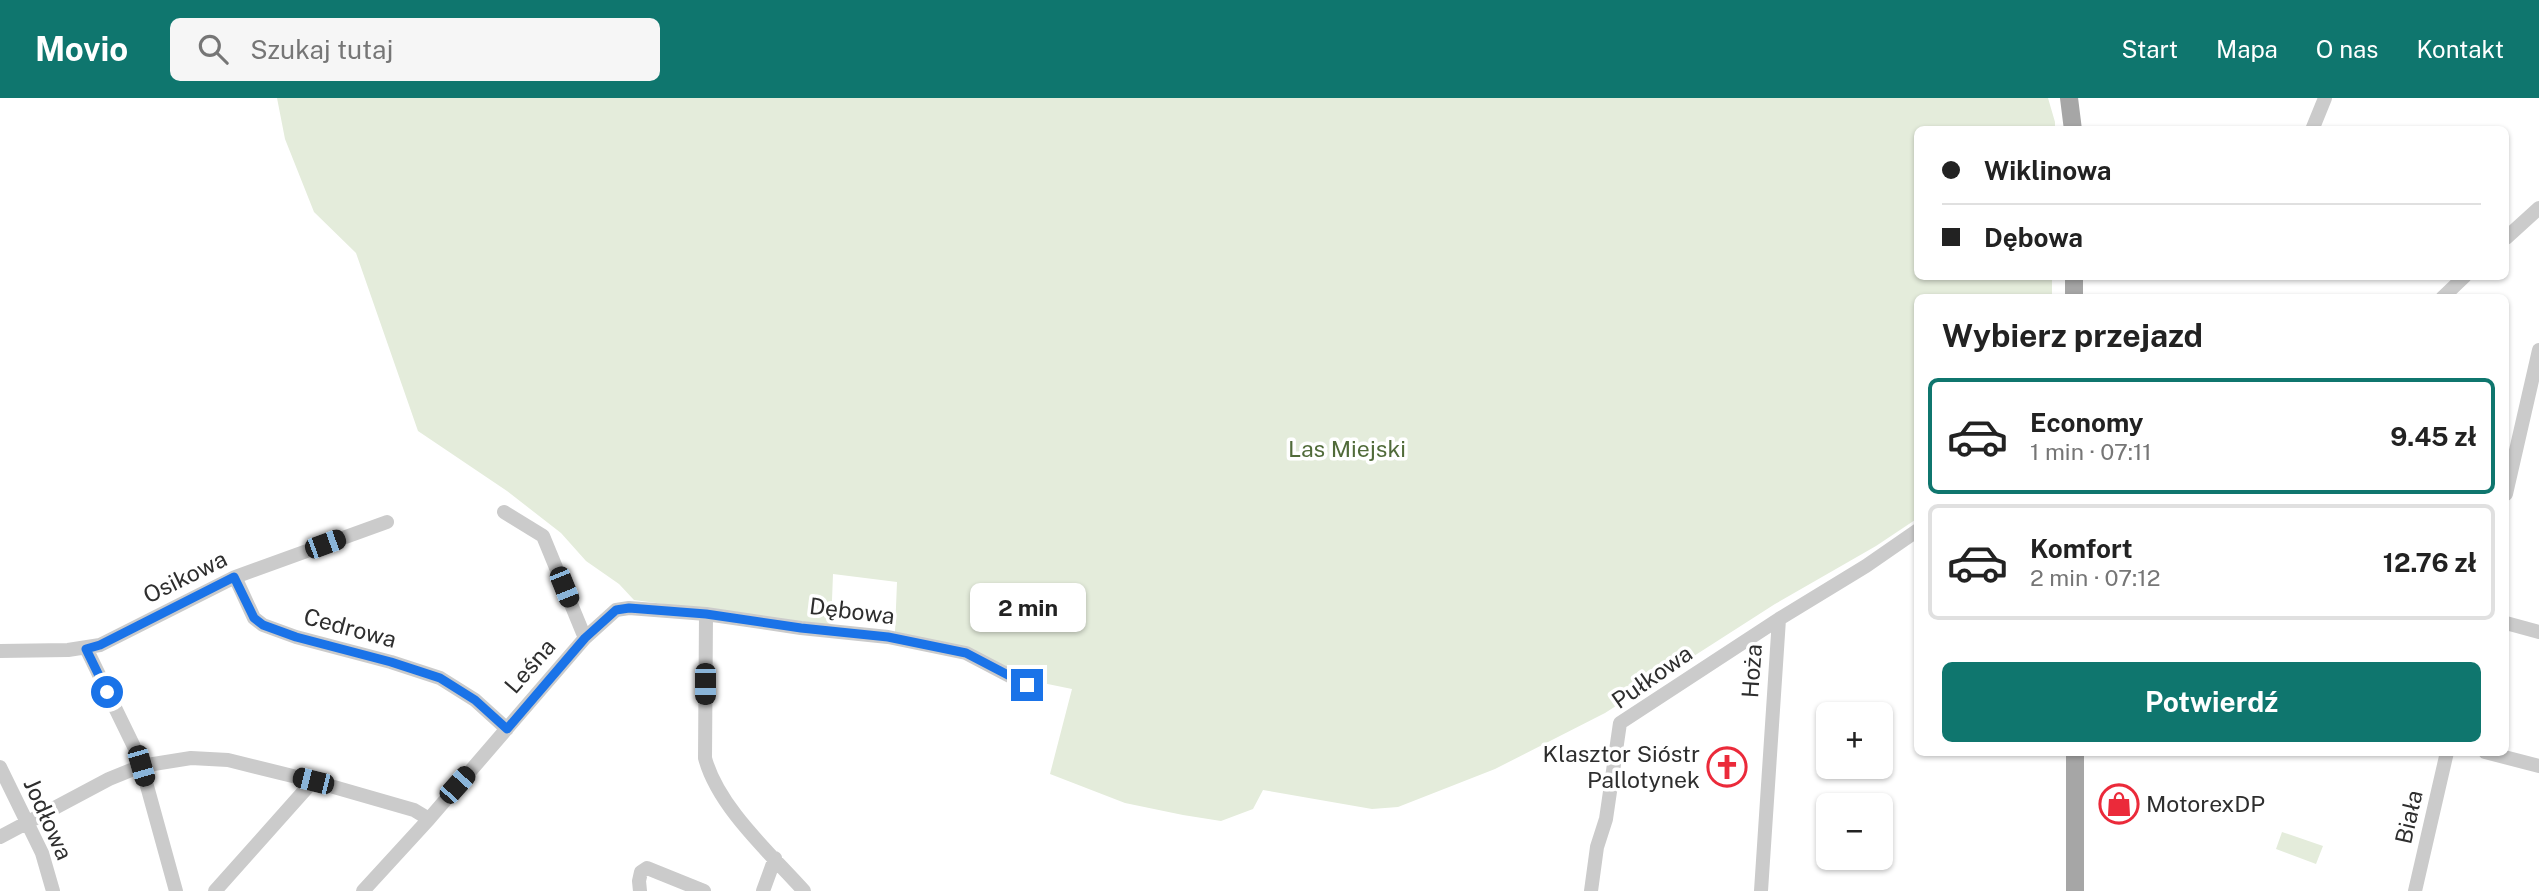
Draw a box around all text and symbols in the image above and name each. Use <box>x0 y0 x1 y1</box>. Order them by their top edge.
search box <box>170 18 660 81</box>
text: Movio <box>35 30 128 68</box>
icon: search <box>194 30 232 68</box>
text: Szukaj tutaj <box>250 34 393 65</box>
text: Start <box>2121 35 2178 63</box>
text: Mapa <box>2216 35 2278 63</box>
text: O nas <box>2316 35 2378 63</box>
text: Kontakt <box>2416 35 2504 63</box>
text: Wiklinowa <box>1984 155 2112 186</box>
text: Dębowa <box>1984 222 2083 253</box>
text: Wybierz przejazd <box>1942 317 2203 354</box>
icon: car <box>1946 405 2009 468</box>
text: Economy <box>2030 407 2143 438</box>
text: 9.45 zł <box>2390 421 2477 452</box>
park label: Las Miejski <box>1288 435 1406 462</box>
text: 1 min · 07:11 <box>2030 438 2152 465</box>
car <box>302 527 349 561</box>
icon: car <box>1946 531 2009 594</box>
text: Komfort <box>2030 533 2132 564</box>
street label: Osikowa <box>138 545 231 608</box>
text: 12.76 zł <box>2383 547 2477 578</box>
car <box>547 564 582 610</box>
text: 2 min · 07:12 <box>2030 564 2160 591</box>
callout: 2 min <box>969 584 1085 632</box>
street label: Dębowa <box>808 592 896 629</box>
text: 2 min <box>998 594 1058 621</box>
street label: Cedrowa <box>301 602 399 653</box>
street label: Leśna <box>499 633 561 698</box>
street label: Pułkowa <box>1606 639 1697 714</box>
street label: Hoża <box>1736 643 1767 699</box>
button: Potwierdź <box>1942 662 2481 742</box>
car <box>695 663 716 705</box>
route end <box>1011 669 1043 701</box>
route start <box>91 676 123 708</box>
map controls <box>1816 702 1893 870</box>
button: + <box>1816 702 1893 779</box>
place label: Klasztor Sióstr Pallotynek <box>1543 740 1700 793</box>
car <box>126 743 157 789</box>
church icon: Klasztor Sióstr Pallotynek <box>1706 746 1748 788</box>
car <box>436 762 479 808</box>
car <box>291 766 336 796</box>
street label: Jodłowa <box>19 774 78 864</box>
shop icon: MotorexDP <box>2098 783 2140 825</box>
street label: Biała <box>2389 787 2428 846</box>
place label: MotorexDP <box>2146 790 2265 817</box>
button: − <box>1816 793 1893 870</box>

